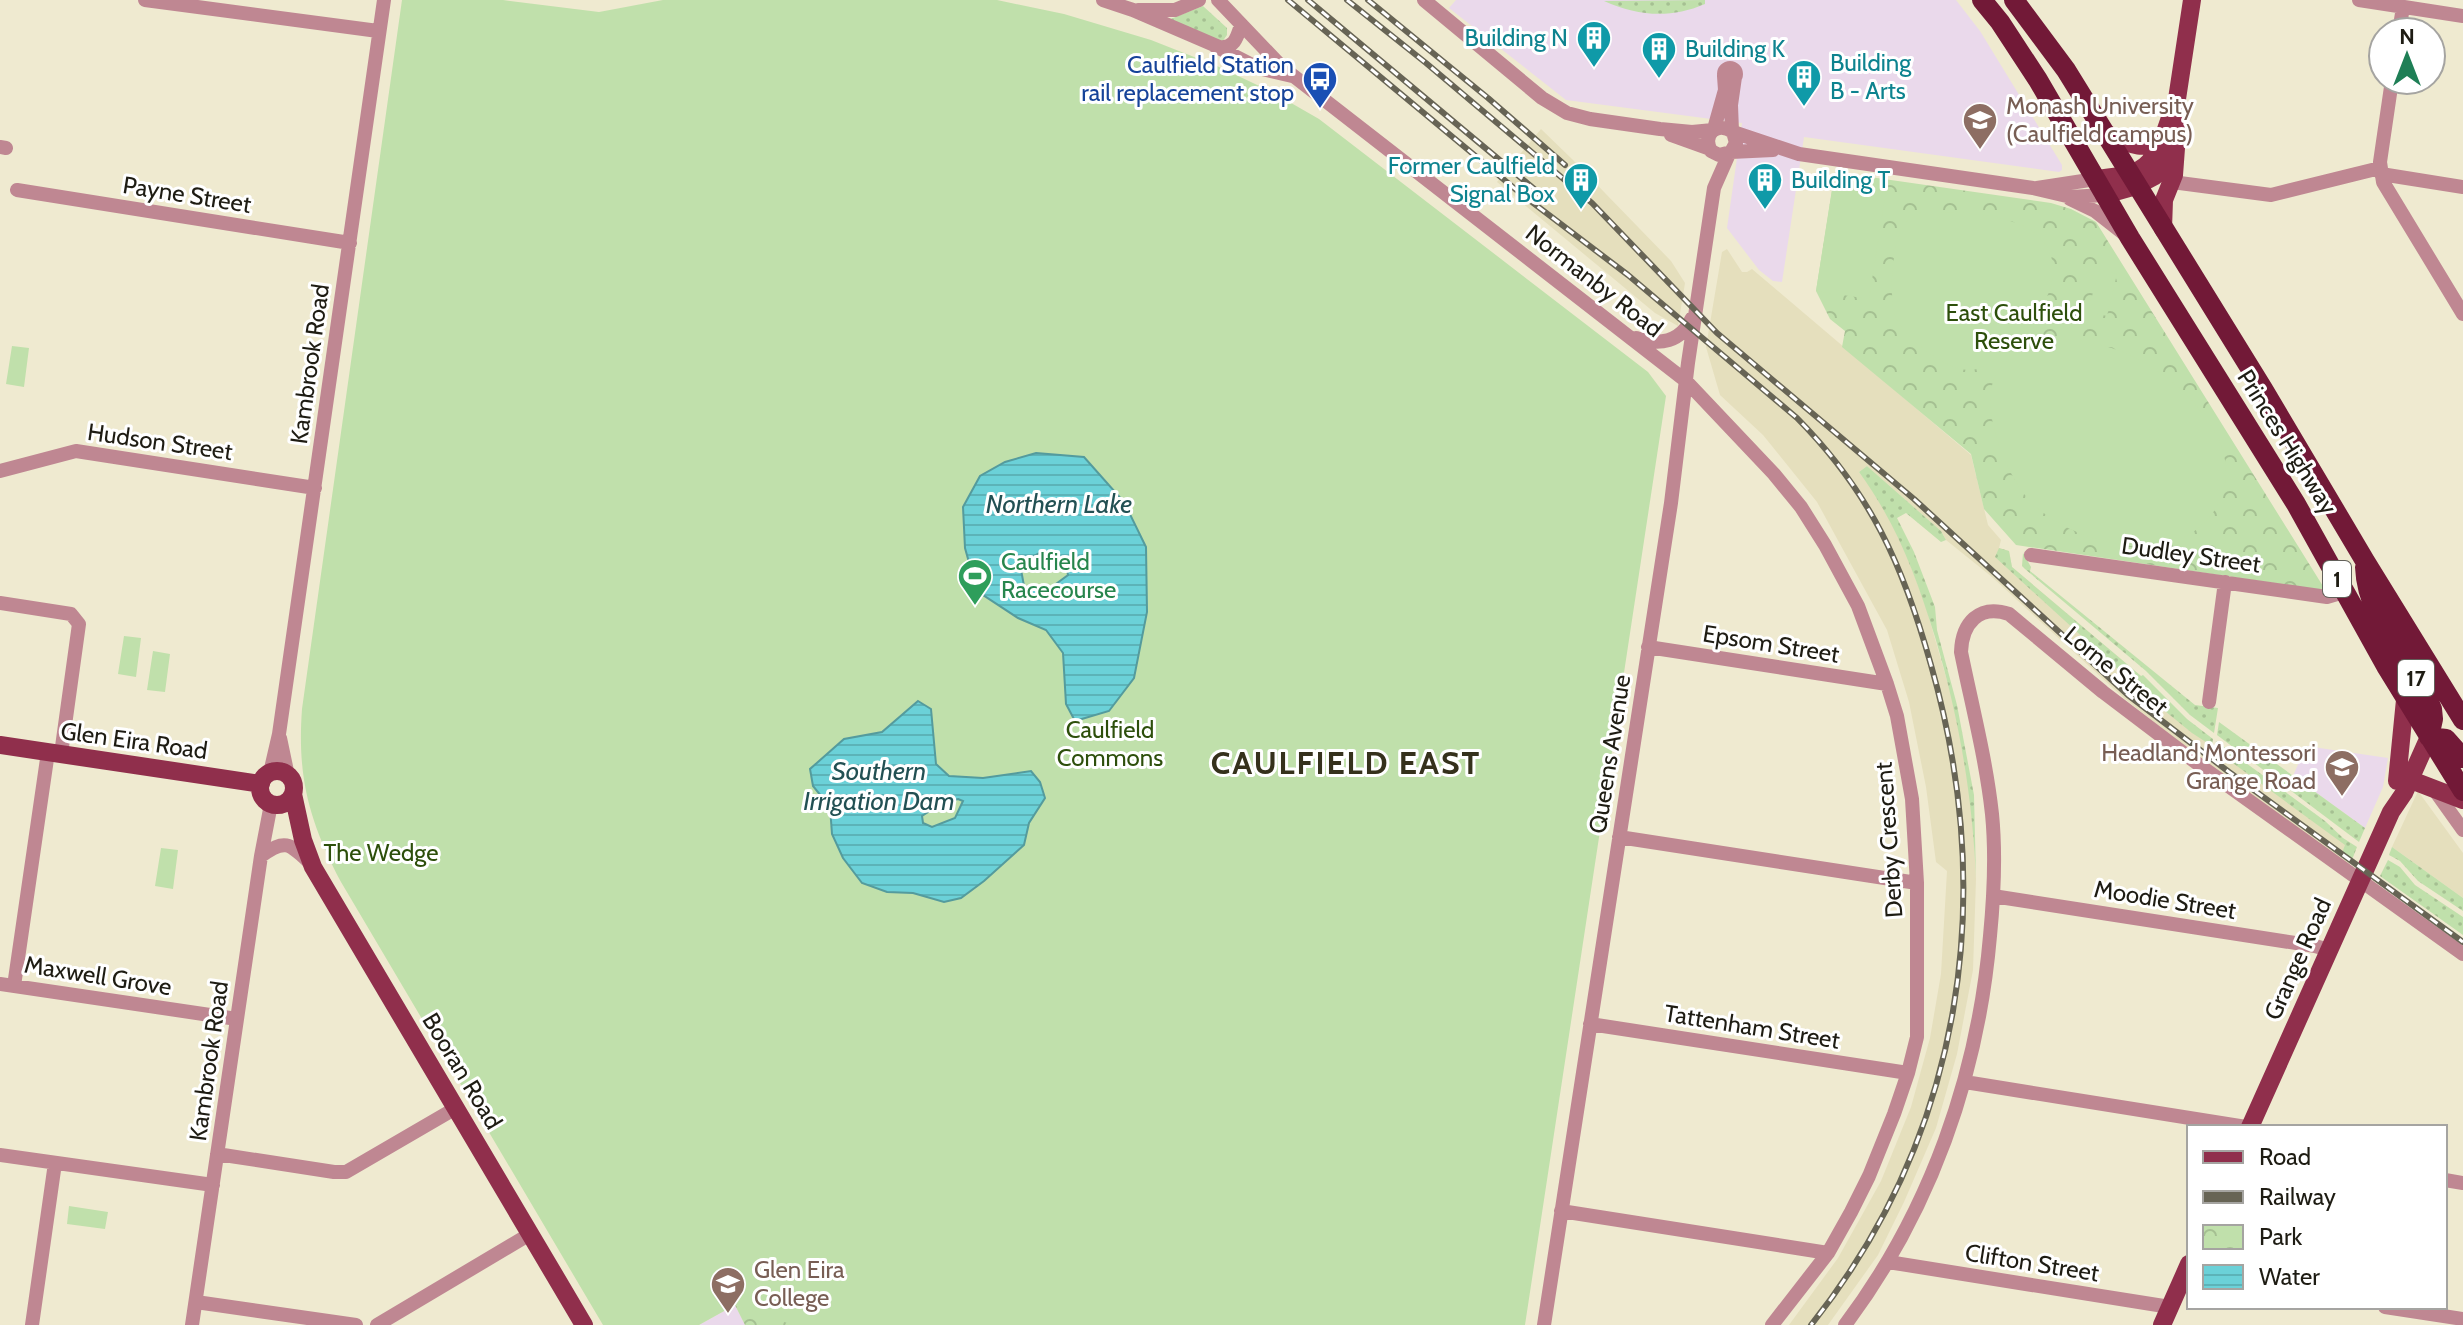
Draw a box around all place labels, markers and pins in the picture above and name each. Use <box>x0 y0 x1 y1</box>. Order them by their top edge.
building icon: Building N <box>1575 19 1613 69</box>
place label: Building N <box>1465 23 1568 52</box>
building icon: Building K <box>1640 30 1678 80</box>
place label: Building K <box>1685 34 1786 63</box>
place label: Building B - Arts <box>1830 48 1912 105</box>
place label: Caulfield Station rail replacement stop <box>1081 50 1294 107</box>
building icon: Building B - Arts <box>1785 58 1823 108</box>
bus stop icon: Caulfield Station rail replacement stop <box>1301 60 1339 110</box>
place label: Monash University (Caulfield campus) <box>2006 91 2194 148</box>
school or university icon: Monash University (Caulfield campus) <box>1961 101 1999 151</box>
place label: Former Caulfield Signal Box <box>1388 151 1556 208</box>
building icon: Former Caulfield Signal Box <box>1562 161 1600 211</box>
building icon: Building T <box>1746 161 1784 211</box>
place label: Building T <box>1791 165 1891 194</box>
place label: Caulfield Racecourse <box>1001 547 1116 604</box>
sports icon: Caulfield Racecourse <box>956 557 994 607</box>
place label: Headland Montessori Grange Road <box>2101 738 2316 795</box>
school or university icon: Headland Montessori Grange Road <box>2323 748 2361 798</box>
place label: Glen Eira College <box>754 1255 845 1312</box>
school or university icon: Glen Eira College <box>709 1265 747 1315</box>

